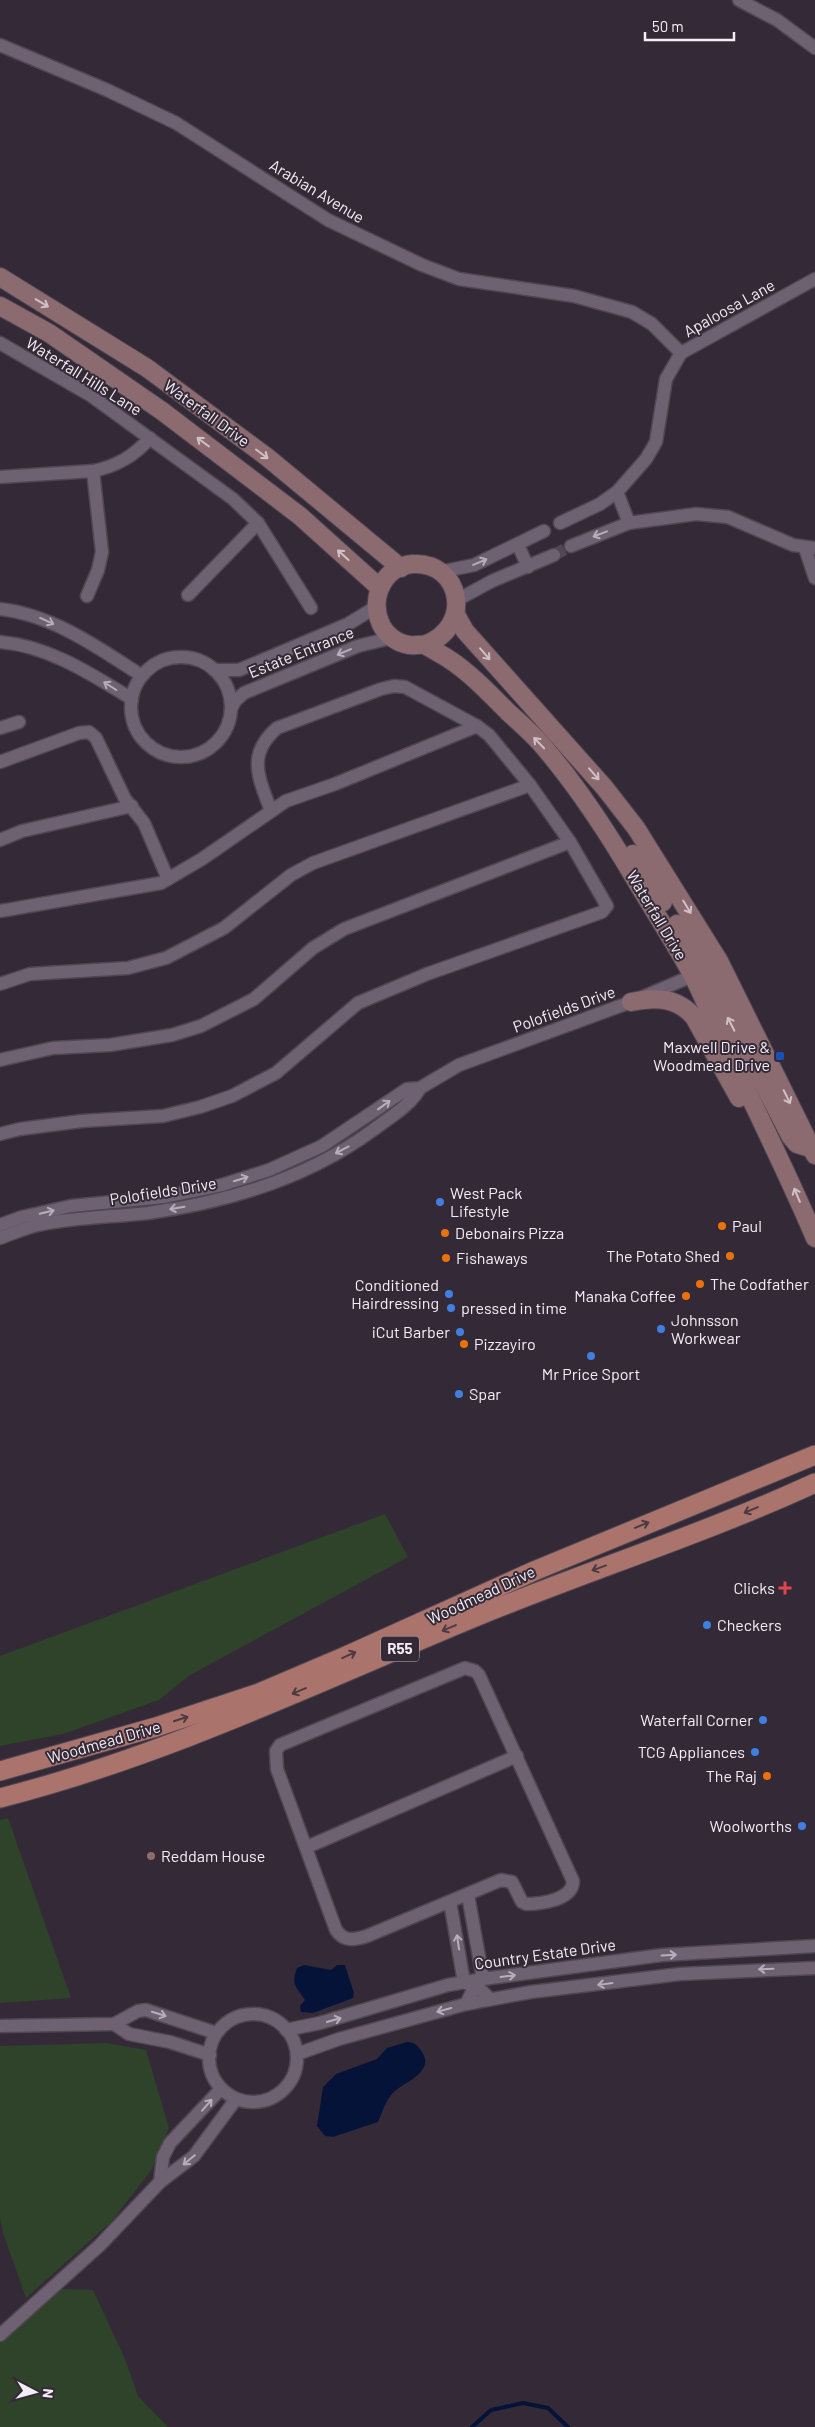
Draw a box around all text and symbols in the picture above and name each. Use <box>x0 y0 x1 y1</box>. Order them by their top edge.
scale bar <box>645 10 734 42</box>
text: 50 m <box>652 17 684 35</box>
street label: Arabian Avenue <box>266 155 368 226</box>
street label: Apaloosa Lane <box>680 275 778 340</box>
one-way arrow <box>34 298 48 308</box>
street label: Waterfall Hills Lane <box>23 332 146 419</box>
street label: Waterfall Drive <box>161 375 254 450</box>
one-way arrow <box>196 437 210 447</box>
one-way arrow <box>255 448 268 459</box>
one-way arrow <box>593 530 608 539</box>
one-way arrow <box>337 549 350 561</box>
one-way arrow <box>472 556 487 566</box>
one-way arrow <box>39 617 54 627</box>
street label: Estate Entrance <box>245 622 356 681</box>
one-way arrow <box>479 647 490 660</box>
one-way arrow <box>337 648 352 658</box>
one-way arrow <box>104 680 118 690</box>
one-way arrow <box>533 736 545 749</box>
one-way arrow <box>588 768 599 781</box>
street label: Waterfall Drive <box>623 866 692 963</box>
one-way arrow <box>682 900 692 914</box>
street label: Polofields Drive <box>510 981 618 1036</box>
one-way arrow <box>726 1017 735 1032</box>
place label: Maxwell Drive & Woodmead Drive <box>653 1037 770 1074</box>
marker: Maxwell Drive & Woodmead Drive <box>774 1050 786 1062</box>
one-way arrow <box>783 1089 792 1104</box>
one-way arrow <box>377 1100 391 1110</box>
one-way arrow <box>335 1145 350 1155</box>
street label: Polofields Drive <box>108 1173 218 1208</box>
one-way arrow <box>233 1174 248 1183</box>
place label: West Pack Lifestyle <box>450 1183 522 1220</box>
one-way arrow <box>791 1188 801 1203</box>
marker: West Pack Lifestyle <box>434 1196 446 1208</box>
one-way arrow <box>169 1204 185 1214</box>
one-way arrow <box>38 1206 54 1216</box>
place label: Paul <box>732 1216 762 1235</box>
marker: Paul <box>716 1220 728 1232</box>
place label: Debonairs Pizza <box>455 1223 564 1242</box>
marker: Debonairs Pizza <box>439 1227 451 1239</box>
place label: The Potato Shed <box>606 1246 720 1265</box>
place label: Fishaways <box>456 1248 528 1267</box>
marker: The Potato Shed <box>724 1250 736 1262</box>
marker: Fishaways <box>440 1252 452 1264</box>
place label: The Codfather <box>710 1274 809 1293</box>
place label: Conditioned Hairdressing <box>351 1275 439 1312</box>
marker: The Codfather <box>694 1278 706 1290</box>
place label: Manaka Coffee <box>574 1286 676 1305</box>
marker: Conditioned Hairdressing <box>443 1288 455 1300</box>
marker: Manaka Coffee <box>680 1290 692 1302</box>
place label: pressed in time <box>461 1298 567 1317</box>
marker: pressed in time <box>445 1302 457 1314</box>
place label: Johnsson Workwear <box>671 1310 741 1347</box>
place label: iCut Barber <box>372 1322 450 1341</box>
marker: Johnsson Workwear <box>655 1323 667 1335</box>
marker: iCut Barber <box>454 1326 466 1338</box>
place label: Pizzayiro <box>474 1334 536 1353</box>
marker: Pizzayiro <box>458 1338 470 1350</box>
marker: Mr Price Sport <box>585 1350 597 1362</box>
place label: Mr Price Sport <box>542 1364 640 1383</box>
place label: Spar <box>469 1384 501 1403</box>
marker: Spar <box>453 1388 465 1400</box>
one-way arrow <box>744 1506 759 1515</box>
one-way arrow <box>634 1520 649 1530</box>
street label: Woodmead Drive <box>424 1561 538 1628</box>
one-way arrow <box>592 1564 608 1573</box>
place label: Clicks <box>734 1578 775 1597</box>
marker: Clicks <box>779 1582 791 1594</box>
place label: Checkers <box>717 1615 782 1634</box>
marker: Checkers <box>701 1619 713 1631</box>
one-way arrow <box>442 1624 457 1634</box>
road number: R55 <box>381 1636 419 1662</box>
one-way arrow <box>341 1649 356 1659</box>
one-way arrow <box>292 1687 307 1697</box>
place label: Waterfall Corner <box>640 1710 753 1729</box>
one-way arrow <box>173 1713 189 1723</box>
marker: Waterfall Corner <box>757 1714 769 1726</box>
street label: Woodmead Drive <box>45 1716 163 1767</box>
place label: TCG Appliances <box>638 1742 745 1761</box>
marker: TCG Appliances <box>749 1746 761 1758</box>
place label: The Raj <box>706 1766 757 1785</box>
marker: The Raj <box>761 1770 773 1782</box>
place label: Woolworths <box>709 1816 792 1835</box>
marker: Woolworths <box>796 1820 808 1832</box>
place label: Reddam House <box>161 1846 265 1865</box>
marker: Reddam House <box>145 1850 157 1862</box>
one-way arrow <box>453 1934 463 1950</box>
street label: Country Estate Drive <box>473 1934 617 1973</box>
one-way arrow <box>661 1950 677 1959</box>
one-way arrow <box>759 1965 775 1974</box>
one-way arrow <box>500 1971 516 1981</box>
one-way arrow <box>597 1979 613 1989</box>
one-way arrow <box>437 2006 453 2015</box>
one-way arrow <box>150 2009 166 2019</box>
one-way arrow <box>325 2014 341 2024</box>
one-way arrow <box>201 2099 212 2112</box>
one-way arrow <box>182 2155 195 2166</box>
north arrow <box>10 2367 60 2417</box>
text: N <box>39 2388 57 2399</box>

